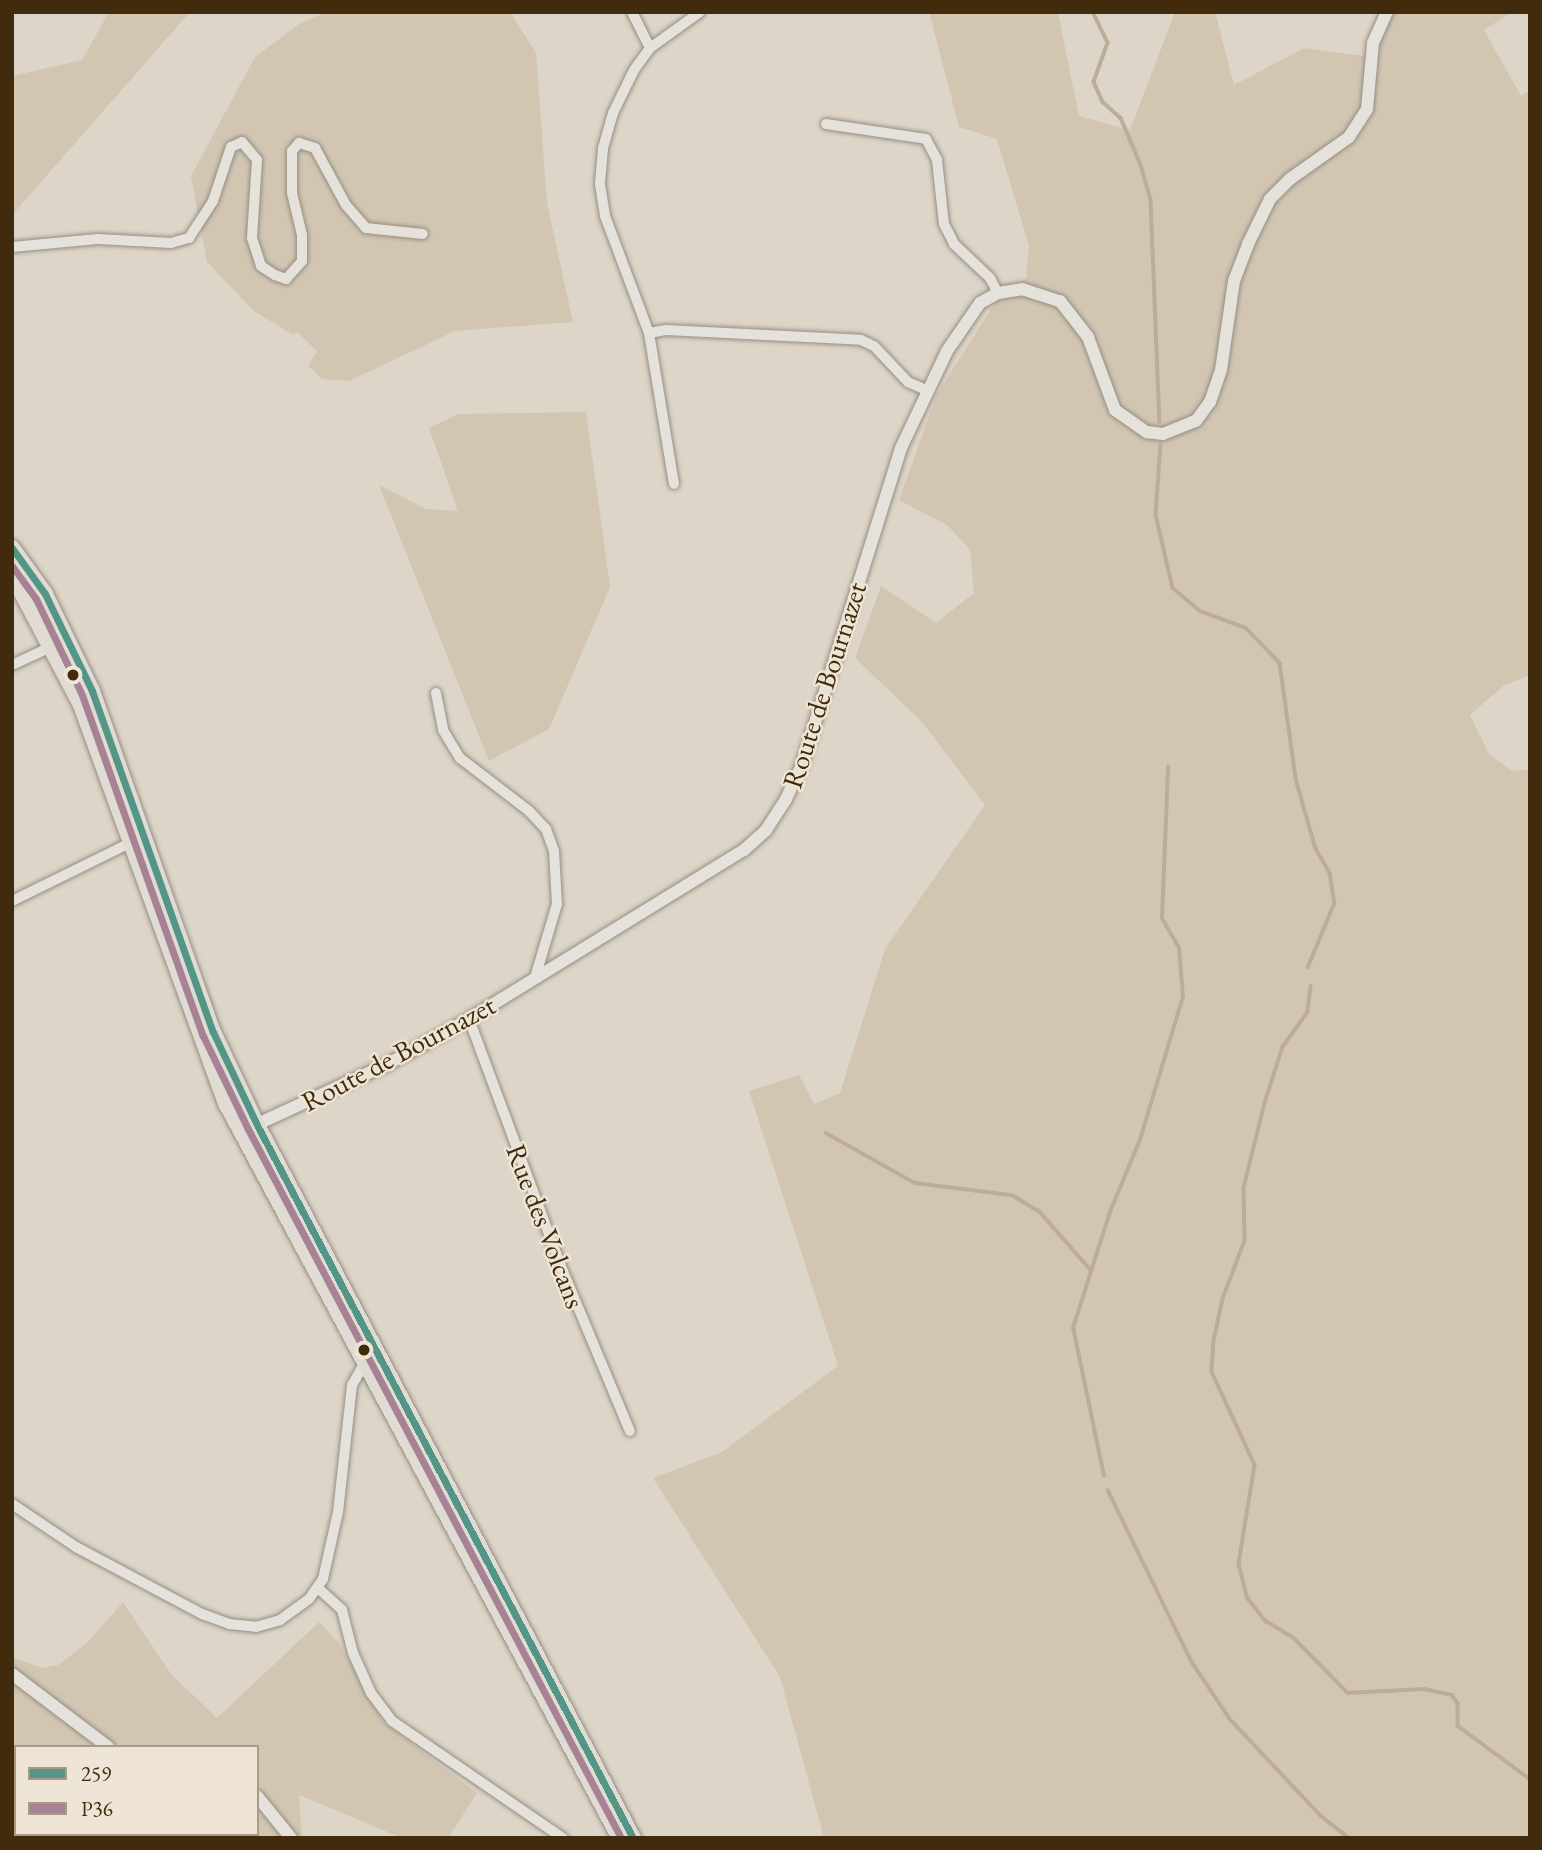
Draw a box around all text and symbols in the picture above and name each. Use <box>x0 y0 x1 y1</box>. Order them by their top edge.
street label: Route de Bournazet <box>775 578 873 792</box>
unlabelled marker <box>66 668 80 682</box>
street label: Route de Bournazet <box>295 988 501 1118</box>
street label: Rue des Volcans <box>499 1139 593 1313</box>
unlabelled marker <box>357 1343 371 1357</box>
legend <box>14 1745 259 1836</box>
text: 259 <box>81 1760 111 1787</box>
text: P36 <box>81 1795 113 1822</box>

